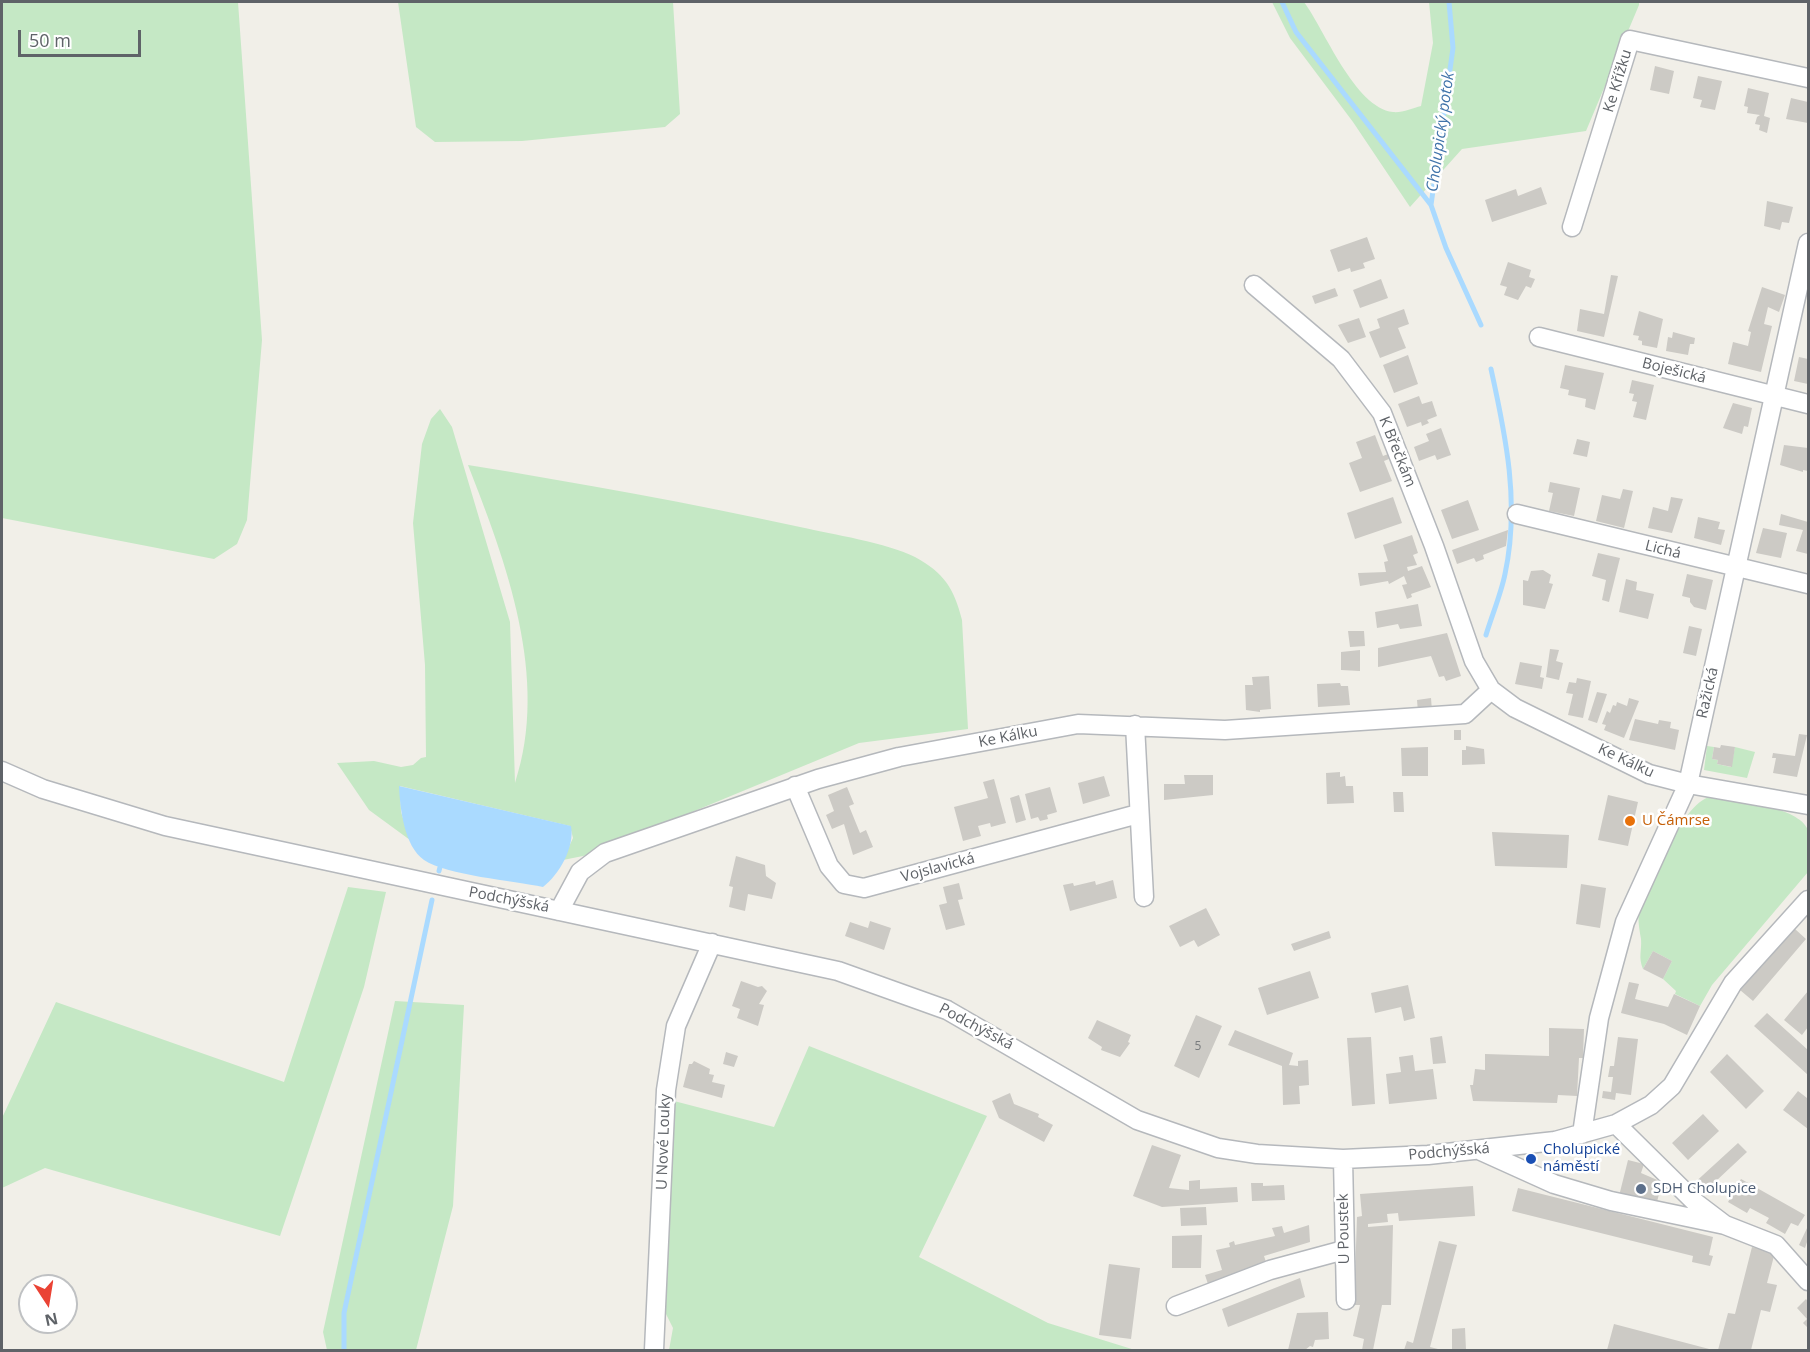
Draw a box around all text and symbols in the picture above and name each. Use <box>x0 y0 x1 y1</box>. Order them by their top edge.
scale bar <box>21 18 144 56</box>
text: 50 m <box>29 28 71 52</box>
street label: Ke Křížku <box>1600 47 1636 115</box>
water label: Cholupický potok <box>1423 71 1459 193</box>
street label: Boješická <box>1640 354 1708 388</box>
street label: K Břečkám <box>1375 414 1419 490</box>
street label: Lichá <box>1643 537 1683 563</box>
street label: Ražická <box>1693 666 1723 720</box>
street label: Ke Kálku <box>977 722 1039 752</box>
street label: Ke Kálku <box>1595 740 1657 782</box>
place label: U Čámrse <box>1642 812 1710 830</box>
marker: U Čámrse <box>1623 814 1637 828</box>
street label: Vojslavická <box>899 850 977 886</box>
street label: Podchýšská <box>467 883 551 917</box>
street label: Podchýšská <box>936 1000 1016 1054</box>
house number: 5 <box>1195 1040 1201 1054</box>
street label: U Nové Louky <box>653 1094 675 1190</box>
street label: Podchýšská <box>1408 1139 1490 1165</box>
place label: Cholupické náměstí <box>1543 1141 1620 1176</box>
marker: Cholupické náměstí <box>1524 1152 1538 1166</box>
place label: SDH Cholupice <box>1653 1180 1756 1198</box>
marker: SDH Cholupice <box>1634 1182 1648 1196</box>
street label: U Poustek <box>1334 1193 1354 1265</box>
north arrow <box>18 1274 78 1334</box>
text: N <box>43 1308 60 1332</box>

